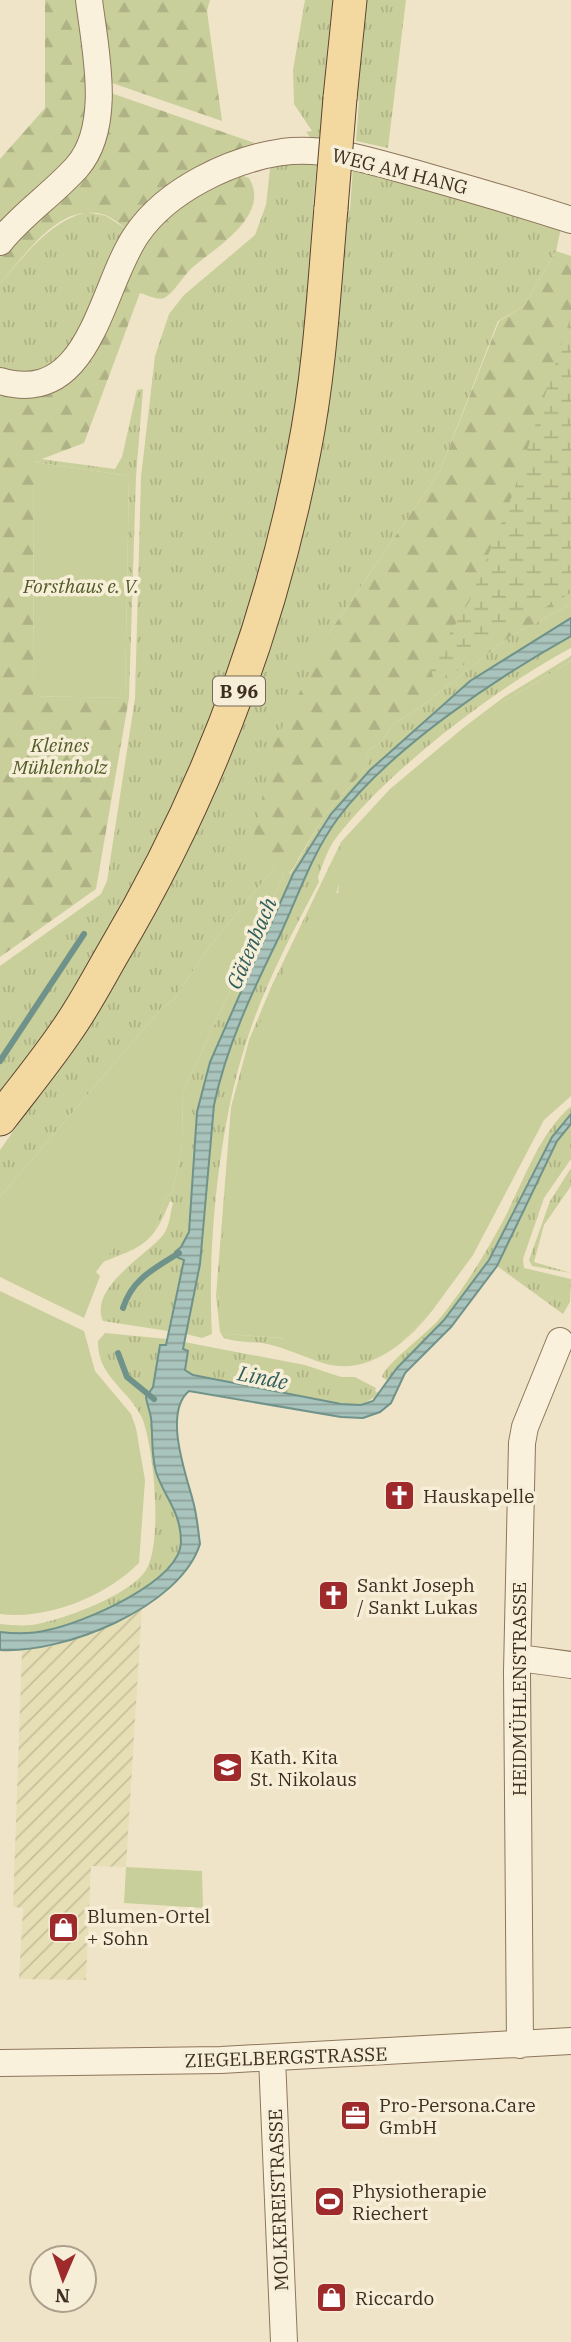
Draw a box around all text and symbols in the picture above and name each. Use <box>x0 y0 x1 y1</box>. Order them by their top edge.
street label: WEG AM HANG <box>330 143 470 199</box>
park label: Forsthaus e. V. <box>22 574 139 598</box>
road number: B 96 <box>213 676 265 706</box>
park label: Kleines Mühlenholz <box>12 733 108 779</box>
water label: Gätenbach <box>219 893 283 993</box>
water label: Linde <box>235 1358 291 1396</box>
church icon: Hauskapelle <box>383 1479 417 1513</box>
place label: Hauskapelle <box>423 1484 534 1508</box>
place label: Sankt Joseph / Sankt Lukas <box>357 1573 478 1619</box>
church icon: Sankt Joseph / Sankt Lukas <box>317 1579 351 1613</box>
street label: HEIDMÜHLENSTRASSE <box>507 1582 531 1796</box>
place label: Kath. Kita St. Nikolaus <box>250 1745 357 1791</box>
school or university icon: Kath. Kita St. Nikolaus <box>210 1751 244 1785</box>
place label: Blumen-Ortel + Sohn <box>87 1904 211 1950</box>
shop icon: Blumen-Ortel + Sohn <box>47 1910 81 1944</box>
street label: ZIEGELBERGSTRASSE <box>184 2041 388 2073</box>
place label: Pro-Persona.Care GmbH <box>379 2093 536 2139</box>
office icon: Pro-Persona.Care GmbH <box>339 2099 373 2133</box>
street label: MOLKEREISTRASSE <box>263 2108 293 2292</box>
place label: Physiotherapie Riechert <box>352 2179 487 2225</box>
sports icon: Physiotherapie Riechert <box>312 2185 346 2219</box>
north arrow <box>28 2244 98 2314</box>
shop icon: Riccardo <box>315 2281 349 2315</box>
text: N <box>54 2284 70 2308</box>
place label: Riccardo <box>355 2286 434 2310</box>

